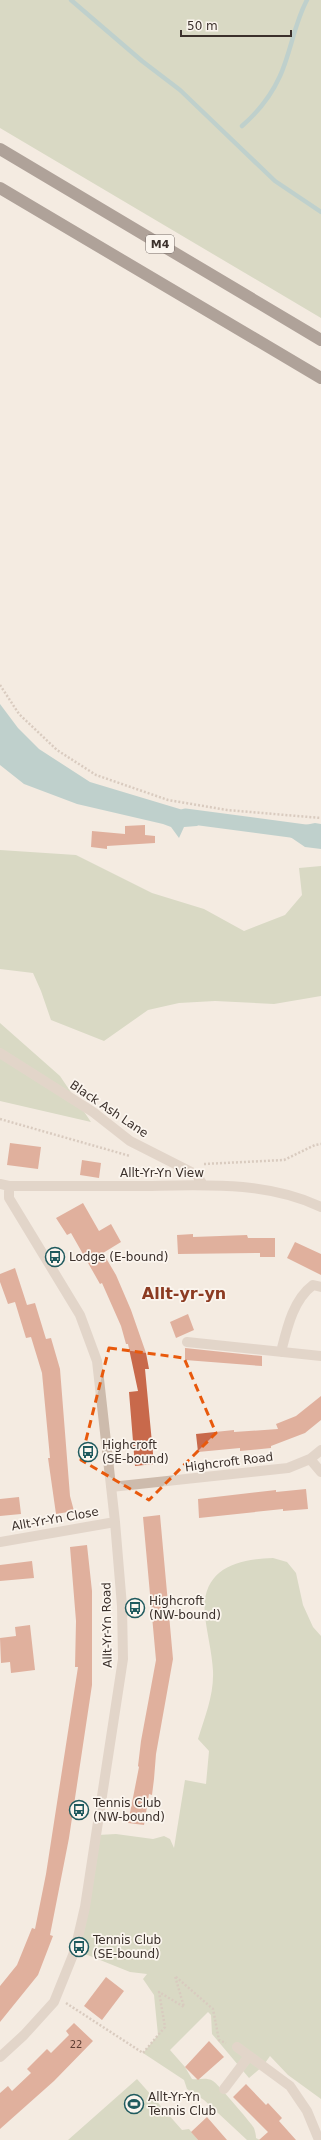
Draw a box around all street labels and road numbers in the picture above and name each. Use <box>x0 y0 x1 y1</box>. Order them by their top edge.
road number: M4 <box>146 235 174 253</box>
street label: Black Ash Lane <box>67 1078 151 1140</box>
street label: Allt-Yr-Yn View <box>120 1166 204 1180</box>
street label: Highcroft Road <box>184 1450 274 1474</box>
street label: Allt-Yr-Yn Close <box>10 1504 100 1534</box>
street label: Allt-Yr-Yn Road <box>99 1582 115 1668</box>

